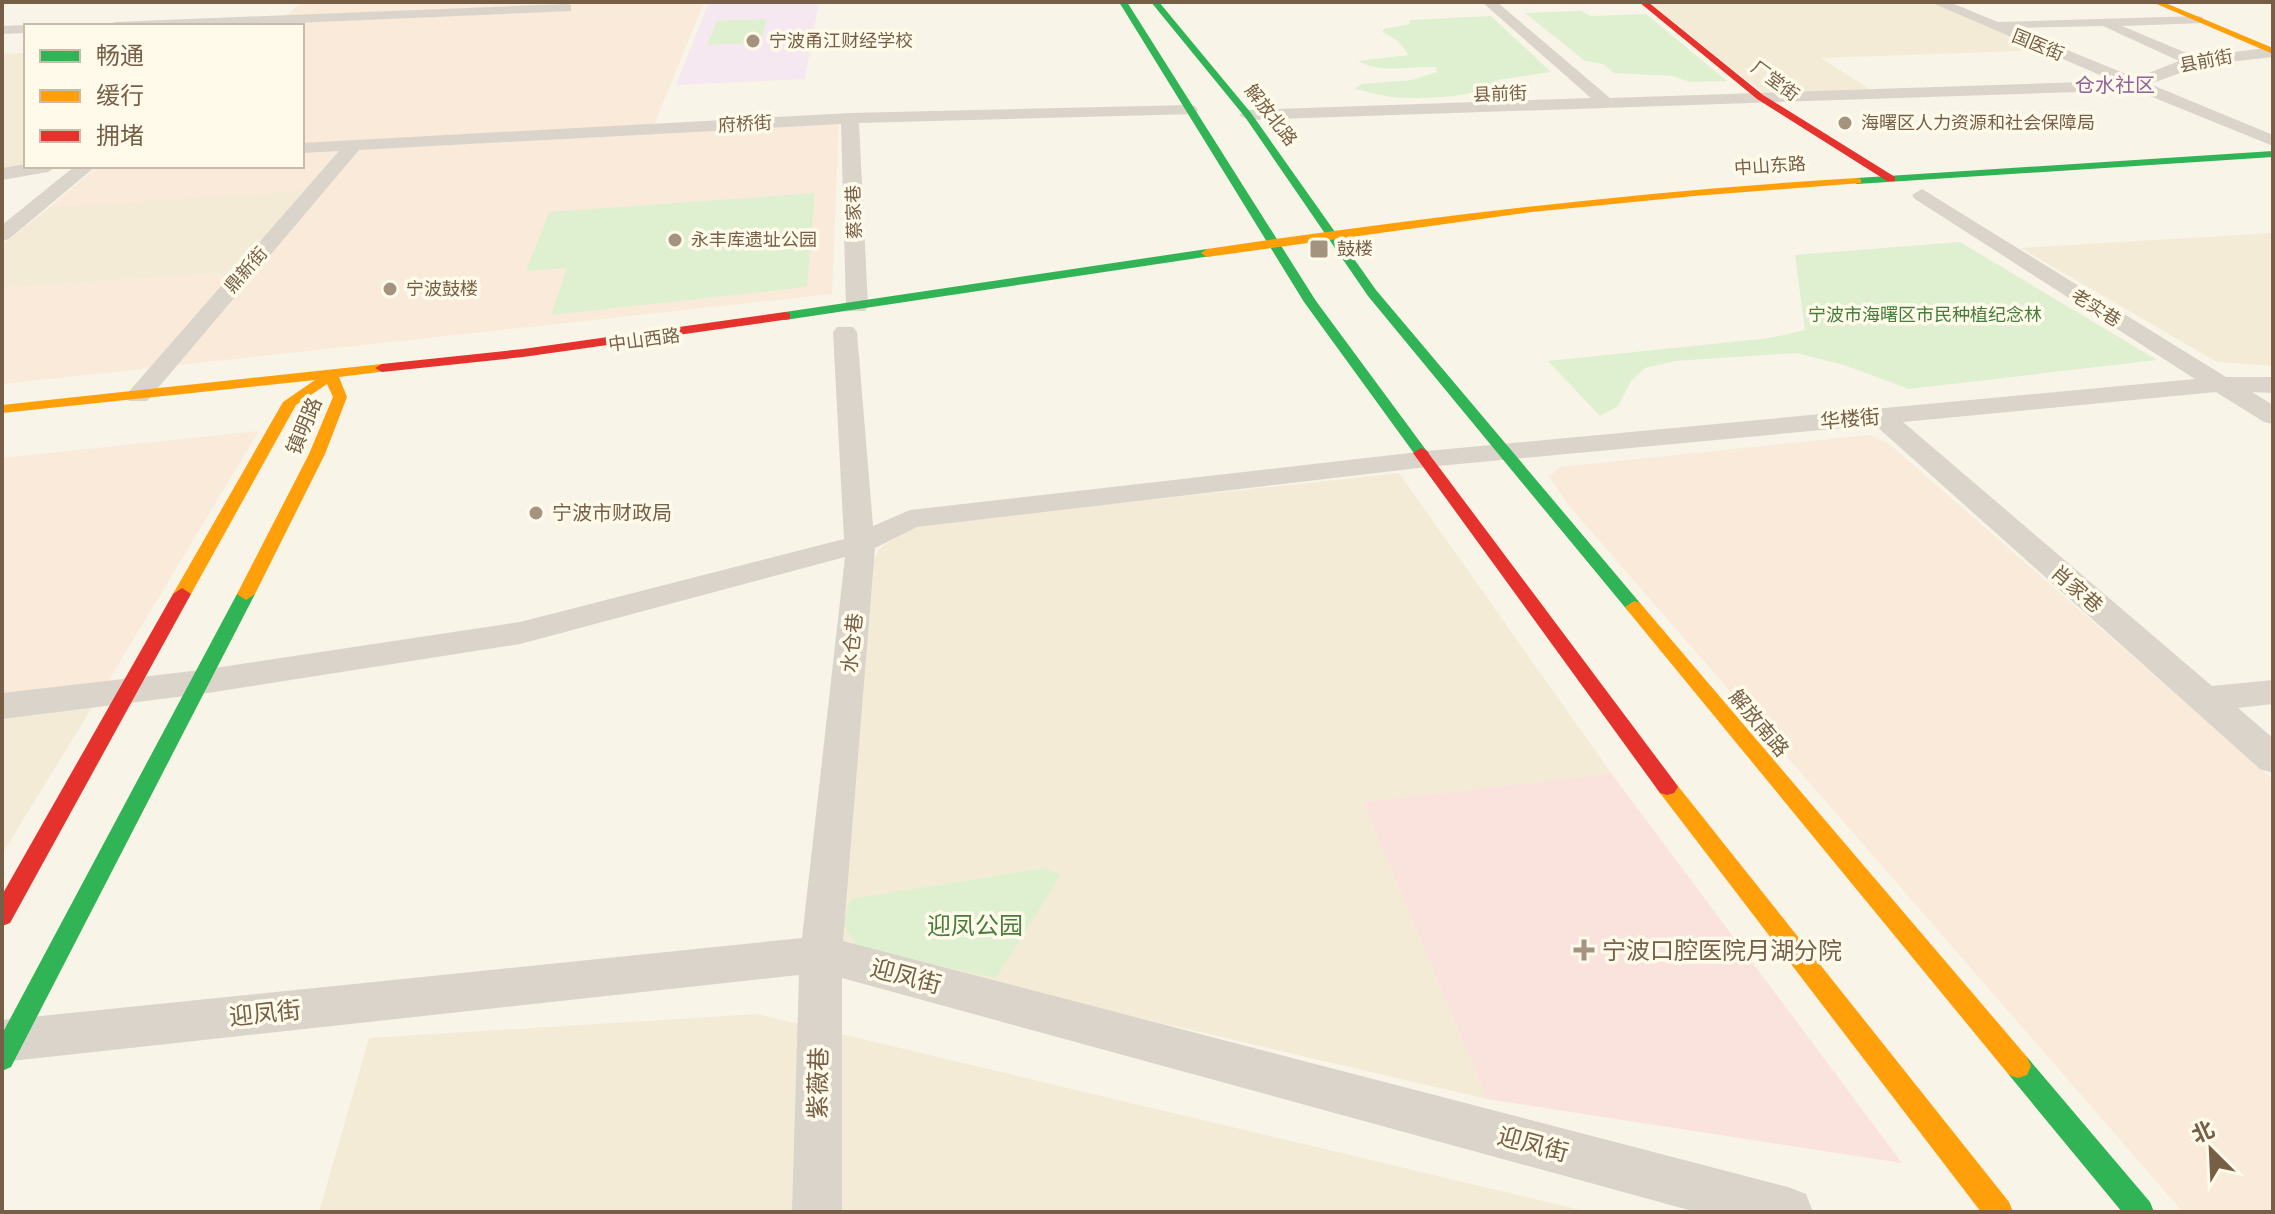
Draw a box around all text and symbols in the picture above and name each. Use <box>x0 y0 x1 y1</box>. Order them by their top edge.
legend <box>24 24 304 168</box>
street label: 国医街 <box>2009 26 2067 64</box>
place label: 宁波甬江财经学校 <box>769 31 913 51</box>
marker: 宁波甬江财经学校 <box>744 32 762 50</box>
text: 畅通 <box>96 42 144 69</box>
street label: 县前街 <box>2178 46 2234 76</box>
street label: 厂堂街 <box>1747 57 1803 105</box>
district label: 仓水社区 <box>2075 74 2155 96</box>
street label: 解放北路 <box>1241 80 1301 150</box>
text: 缓行 <box>96 82 144 109</box>
street label: 县前街 <box>1473 83 1527 105</box>
street label: 府桥街 <box>718 113 772 135</box>
place label: 海曙区人力资源和社会保障局 <box>1861 113 2095 133</box>
marker: 海曙区人力资源和社会保障局 <box>1836 114 1854 132</box>
text: 拥堵 <box>96 122 144 149</box>
street label: 中山东路 <box>1733 154 1807 178</box>
street label: 蔡家巷 <box>843 185 865 239</box>
place label: 永丰库遗址公园 <box>691 230 817 250</box>
marker: 永丰库遗址公园 <box>666 231 684 249</box>
marker: 鼓楼 <box>1308 238 1330 260</box>
place label: 鼓楼 <box>1337 239 1373 259</box>
street label: 鼎新街 <box>221 243 271 297</box>
place label: 宁波鼓楼 <box>406 279 478 299</box>
marker: 宁波鼓楼 <box>381 280 399 298</box>
street label: 老实巷 <box>2068 285 2124 331</box>
park label: 宁波市海曙区市民种植纪念林 <box>1808 305 2042 325</box>
street label: 中山西路 <box>607 325 681 355</box>
street label: 镇明路 <box>282 394 326 458</box>
street label: 华楼街 <box>1819 405 1881 433</box>
place label: 宁波市财政局 <box>552 502 672 524</box>
marker: 宁波市财政局 <box>527 504 545 522</box>
street label: 肖家巷 <box>2047 561 2107 617</box>
street label: 水仓巷 <box>838 612 866 674</box>
street label: 解放南路 <box>1725 685 1793 761</box>
park label: 迎凤公园 <box>927 912 1023 939</box>
place label: 宁波口腔医院月湖分院 <box>1602 937 1842 964</box>
marker: 宁波口腔医院月湖分院 <box>1573 939 1595 961</box>
street label: 迎凤街 <box>868 954 944 998</box>
street label: 迎凤街 <box>228 996 302 1030</box>
street label: 紫薇巷 <box>804 1047 832 1119</box>
north arrow <box>2171 1110 2251 1190</box>
text: 北 <box>2188 1116 2218 1148</box>
street label: 迎凤街 <box>1495 1122 1571 1166</box>

